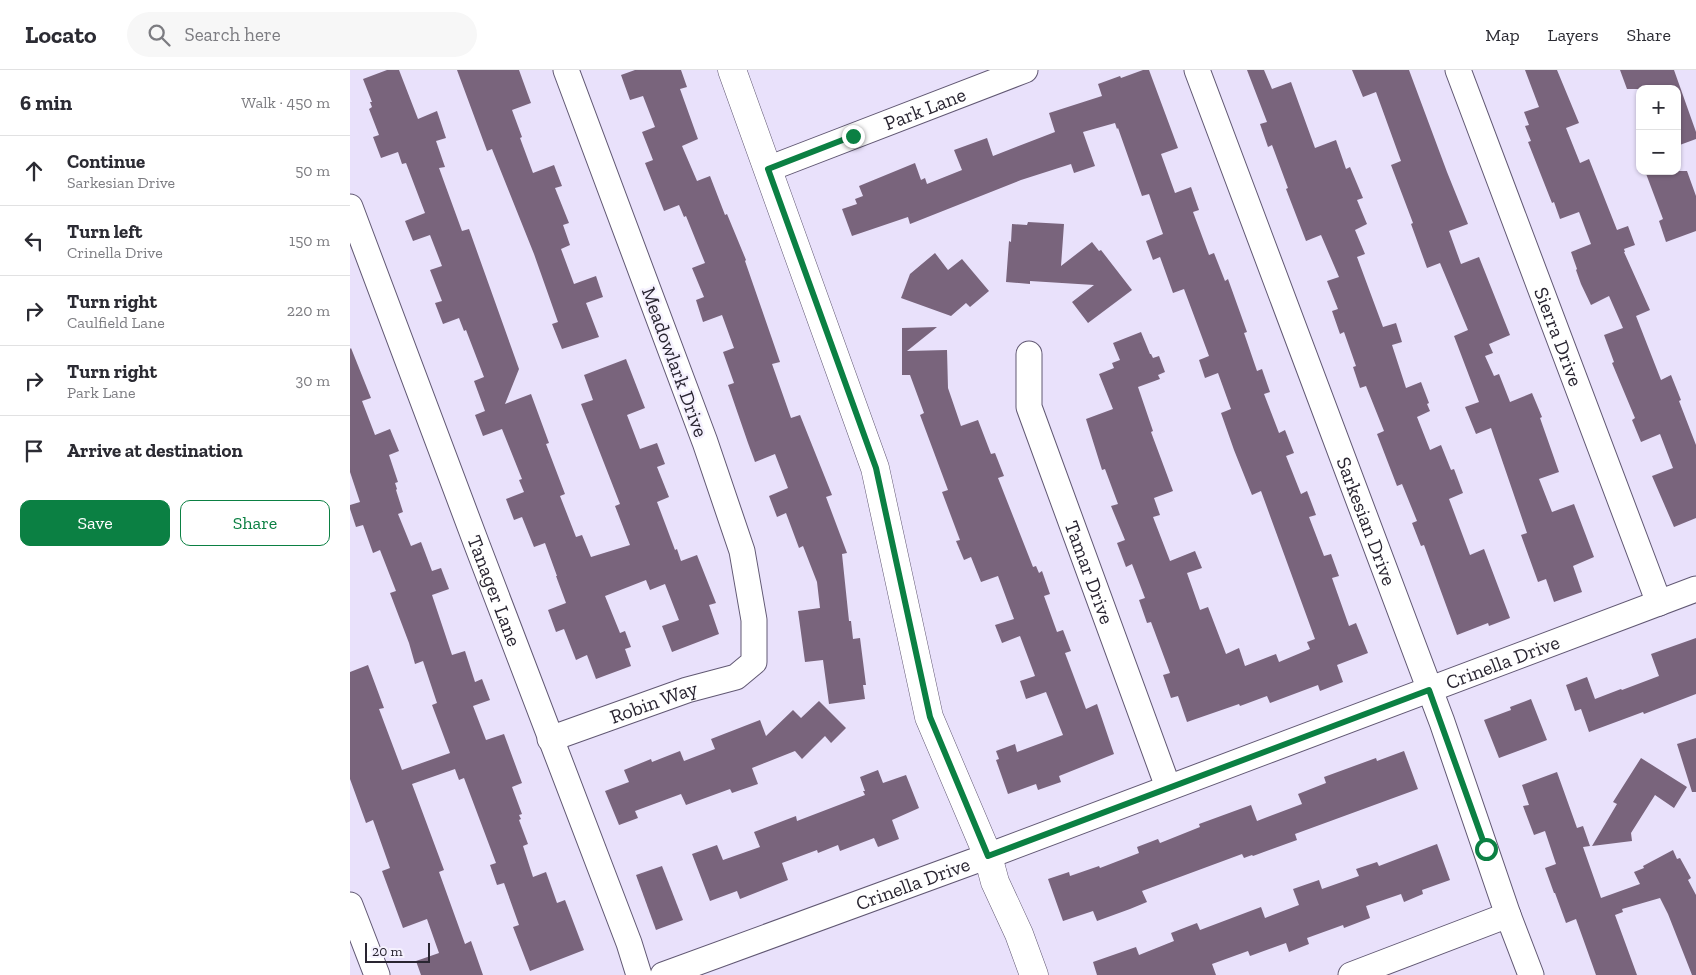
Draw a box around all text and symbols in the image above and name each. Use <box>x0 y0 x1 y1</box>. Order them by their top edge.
search box <box>127 12 477 57</box>
text: Locato <box>25 20 97 49</box>
icon: search <box>145 21 173 49</box>
text: Search here <box>185 23 281 46</box>
text: Map <box>1485 24 1520 46</box>
text: Layers <box>1548 24 1599 46</box>
text: Share <box>1627 24 1671 46</box>
street label: Park Lane <box>880 82 969 135</box>
map controls <box>1636 85 1681 175</box>
button: + <box>1636 85 1681 130</box>
text: 6 min <box>20 90 72 115</box>
text: Walk · 450 m <box>241 93 330 112</box>
route end <box>842 125 865 148</box>
button: − <box>1636 130 1681 175</box>
text: Continue <box>67 150 145 173</box>
icon: ahead <box>20 157 48 185</box>
text: 50 m <box>295 161 330 180</box>
text: Sarkesian Drive <box>67 173 175 192</box>
text: Turn left <box>67 220 142 243</box>
icon: left <box>20 227 48 255</box>
text: 150 m <box>289 231 330 250</box>
text: Crinella Drive <box>67 243 163 262</box>
street label: Meadowlark Drive <box>637 284 713 440</box>
street label: Sierra Drive <box>1529 284 1588 389</box>
text: Turn right <box>67 290 157 313</box>
icon: right <box>20 297 48 325</box>
text: 220 m <box>287 301 330 320</box>
text: Caulfield Lane <box>67 313 165 332</box>
text: Turn right <box>67 360 157 383</box>
icon: right <box>20 367 48 395</box>
text: 30 m <box>296 371 330 390</box>
text: Park Lane <box>67 383 136 402</box>
icon: arrive <box>20 437 48 465</box>
text: Arrive at destination <box>67 439 243 462</box>
street label: Sarkesian Drive <box>1332 454 1402 589</box>
button: Save <box>20 500 170 546</box>
button: Share <box>180 500 330 546</box>
street label: Tamar Drive <box>1060 517 1119 627</box>
street label: Tanager Lane <box>462 532 527 650</box>
street label: Crinella Drive <box>1442 630 1563 694</box>
street label: Robin Way <box>607 676 701 729</box>
route start <box>1475 838 1498 861</box>
street label: Crinella Drive <box>852 852 973 915</box>
scale bar <box>365 940 430 963</box>
text: 20 m <box>372 943 403 960</box>

